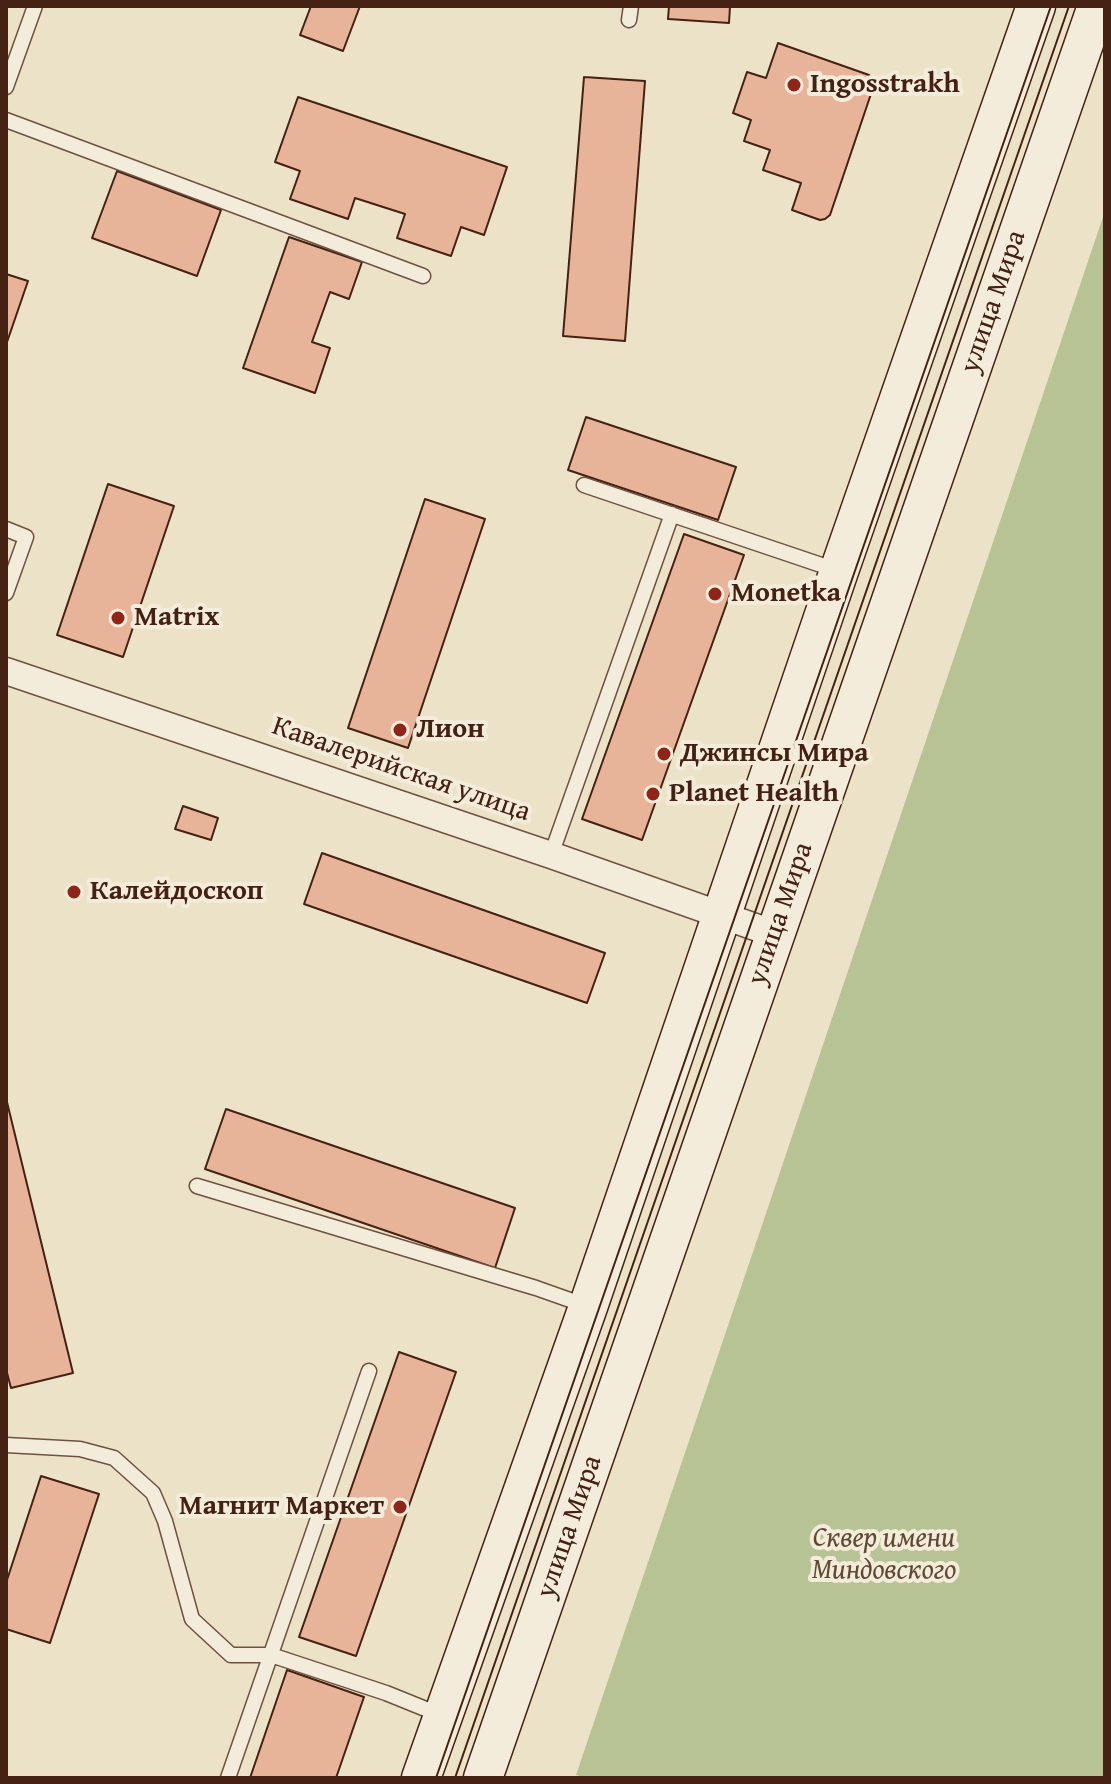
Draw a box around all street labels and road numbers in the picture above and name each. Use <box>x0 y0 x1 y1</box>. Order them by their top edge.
street label: улица Мира <box>954 226 1034 378</box>
street label: Кавалерийская улица <box>268 710 534 830</box>
street label: улица Мира <box>741 838 821 990</box>
street label: улица Мира <box>530 1451 610 1603</box>

